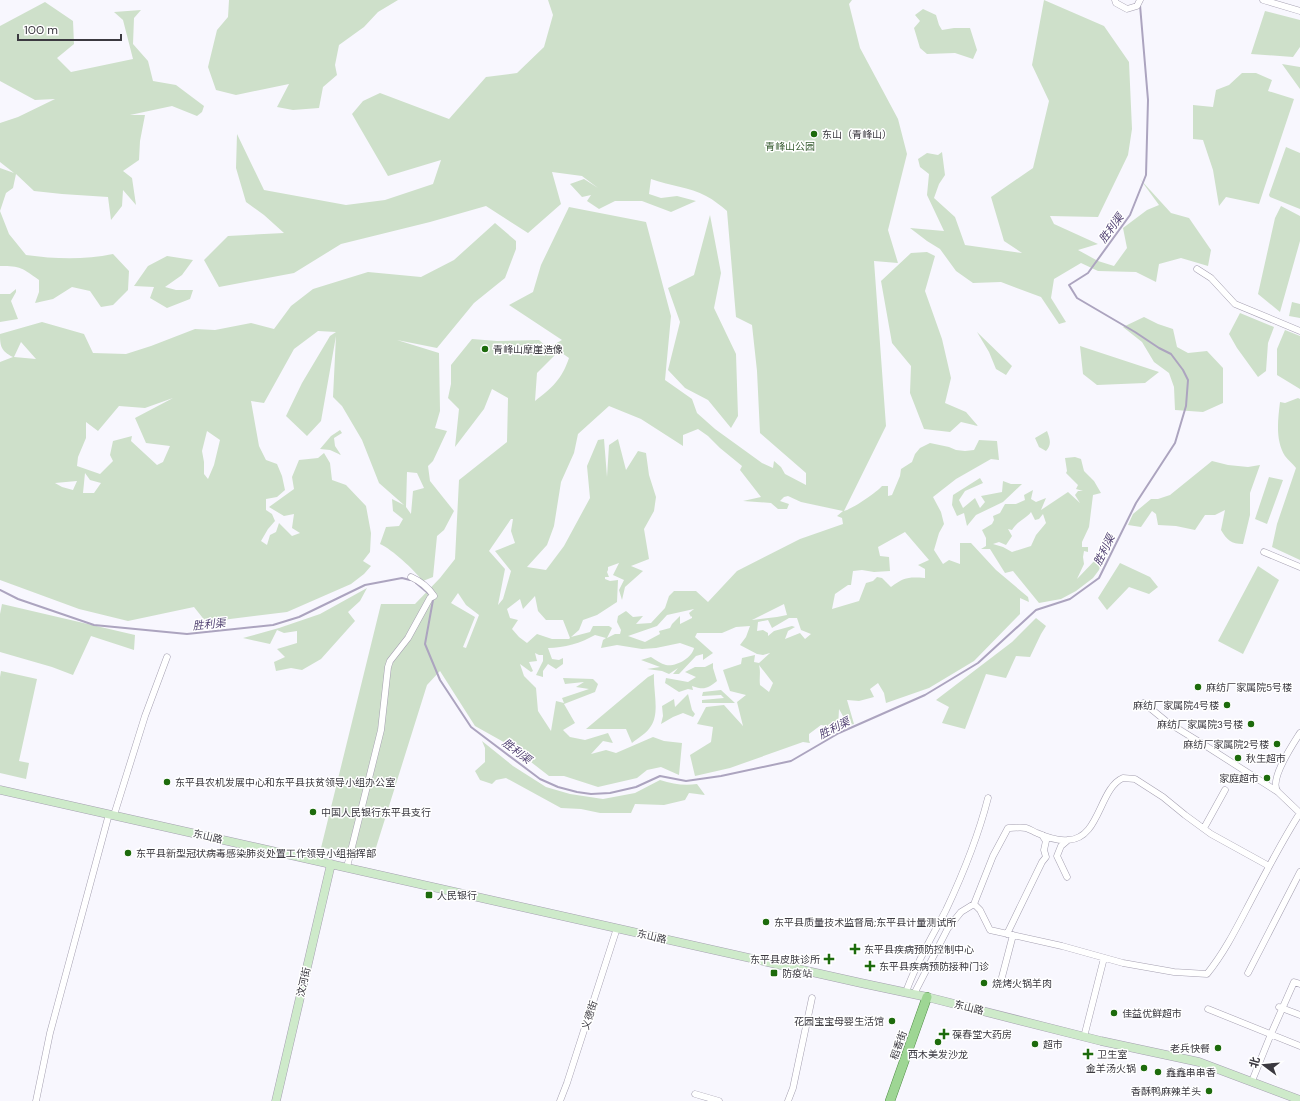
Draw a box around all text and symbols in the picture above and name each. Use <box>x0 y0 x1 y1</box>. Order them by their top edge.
scale bar <box>18 16 121 42</box>
text: 100 m <box>24 22 58 38</box>
place label: 东山（青峰山） <box>822 128 892 141</box>
marker: 东山（青峰山） <box>809 129 819 139</box>
park label: 青峰山公园 <box>765 140 815 153</box>
water label: 胜利渠 <box>1096 209 1128 245</box>
place label: 青峰山摩崖造像 <box>493 343 563 356</box>
marker: 青峰山摩崖造像 <box>480 344 490 354</box>
water label: 胜利渠 <box>1090 530 1118 568</box>
water label: 胜利渠 <box>192 615 228 633</box>
place label: 麻纺厂家属院5号楼 <box>1206 681 1292 694</box>
marker: 麻纺厂家属院5号楼 <box>1193 682 1203 692</box>
place label: 麻纺厂家属院4号楼 <box>1133 699 1219 712</box>
marker: 麻纺厂家属院4号楼 <box>1222 700 1232 710</box>
water label: 胜利渠 <box>816 713 854 742</box>
place label: 麻纺厂家属院3号楼 <box>1157 718 1243 731</box>
marker: 麻纺厂家属院3号楼 <box>1246 719 1256 729</box>
water label: 胜利渠 <box>500 735 536 768</box>
place label: 麻纺厂家属院2号楼 <box>1183 738 1269 751</box>
marker: 麻纺厂家属院2号楼 <box>1272 739 1282 749</box>
place label: 秋生超市 <box>1246 752 1286 765</box>
marker: 秋生超市 <box>1233 753 1243 763</box>
place label: 家庭超市 <box>1219 772 1259 785</box>
marker: 家庭超市 <box>1262 773 1272 783</box>
place label: 东平县农机发展中心和东平县扶贫领导小组办公室 <box>175 776 395 789</box>
marker: 东平县农机发展中心和东平县扶贫领导小组办公室 <box>162 777 172 787</box>
place label: 中国人民银行东平县支行 <box>321 806 431 819</box>
marker: 中国人民银行东平县支行 <box>308 807 318 817</box>
street label: 东山路 <box>192 827 224 846</box>
place label: 东平县新型冠状病毒感染肺炎处置工作领导小组指挥部 <box>136 847 376 860</box>
marker: 东平县新型冠状病毒感染肺炎处置工作领导小组指挥部 <box>123 848 133 858</box>
place label: 人民银行 <box>437 889 477 902</box>
marker: 人民银行 <box>424 890 434 900</box>
place label: 东平县质量技术监督局;东平县计量测试所 <box>774 916 956 929</box>
marker: 东平县质量技术监督局;东平县计量测试所 <box>761 917 771 927</box>
street label: 东山路 <box>636 927 668 946</box>
marker: 东平县疾病预防控制中心 <box>849 943 861 955</box>
place label: 东平县疾病预防控制中心 <box>864 943 974 956</box>
place label: 东平县皮肤诊所 <box>750 953 820 966</box>
marker: 东平县皮肤诊所 <box>823 953 835 965</box>
marker: 东平县疾病预防接种门诊 <box>864 960 876 972</box>
place label: 东平县疾病预防接种门诊 <box>879 960 989 973</box>
street label: 汶河街 <box>294 966 313 998</box>
place label: 防疫站 <box>782 967 812 980</box>
marker: 防疫站 <box>769 968 779 978</box>
place label: 烧烤火锅羊肉 <box>992 977 1052 990</box>
marker: 烧烤火锅羊肉 <box>979 978 989 988</box>
street label: 东山路 <box>953 998 985 1017</box>
street label: 义德街 <box>579 999 600 1031</box>
place label: 佳益优鲜超市 <box>1122 1007 1182 1020</box>
marker: 佳益优鲜超市 <box>1109 1008 1119 1018</box>
place label: 花园宝宝母婴生活馆 <box>794 1015 884 1028</box>
marker: 花园宝宝母婴生活馆 <box>887 1016 897 1026</box>
place label: 葆春堂大药房 <box>952 1028 1012 1041</box>
street label: 稻香街 <box>887 1029 910 1061</box>
marker: 葆春堂大药房 <box>939 1029 949 1039</box>
marker: 西木美发沙龙 <box>933 1037 943 1047</box>
place label: 超市 <box>1043 1038 1063 1051</box>
marker: 超市 <box>1030 1039 1040 1049</box>
place label: 老兵快餐 <box>1170 1042 1210 1055</box>
marker: 老兵快餐 <box>1213 1043 1223 1053</box>
north arrow <box>1244 1045 1284 1085</box>
place label: 西木美发沙龙 <box>908 1048 968 1061</box>
marker: 卫生室 <box>1082 1048 1094 1060</box>
place label: 卫生室 <box>1097 1048 1127 1061</box>
text: 北 <box>1246 1055 1263 1069</box>
place label: 金羊汤火锅 <box>1086 1062 1136 1075</box>
marker: 金羊汤火锅 <box>1139 1063 1149 1073</box>
place label: 鑫鑫串串香 <box>1166 1066 1216 1079</box>
marker: 鑫鑫串串香 <box>1153 1067 1163 1077</box>
place label: 香酥鸭麻辣羊头 <box>1131 1085 1201 1098</box>
marker: 香酥鸭麻辣羊头 <box>1204 1086 1214 1096</box>

